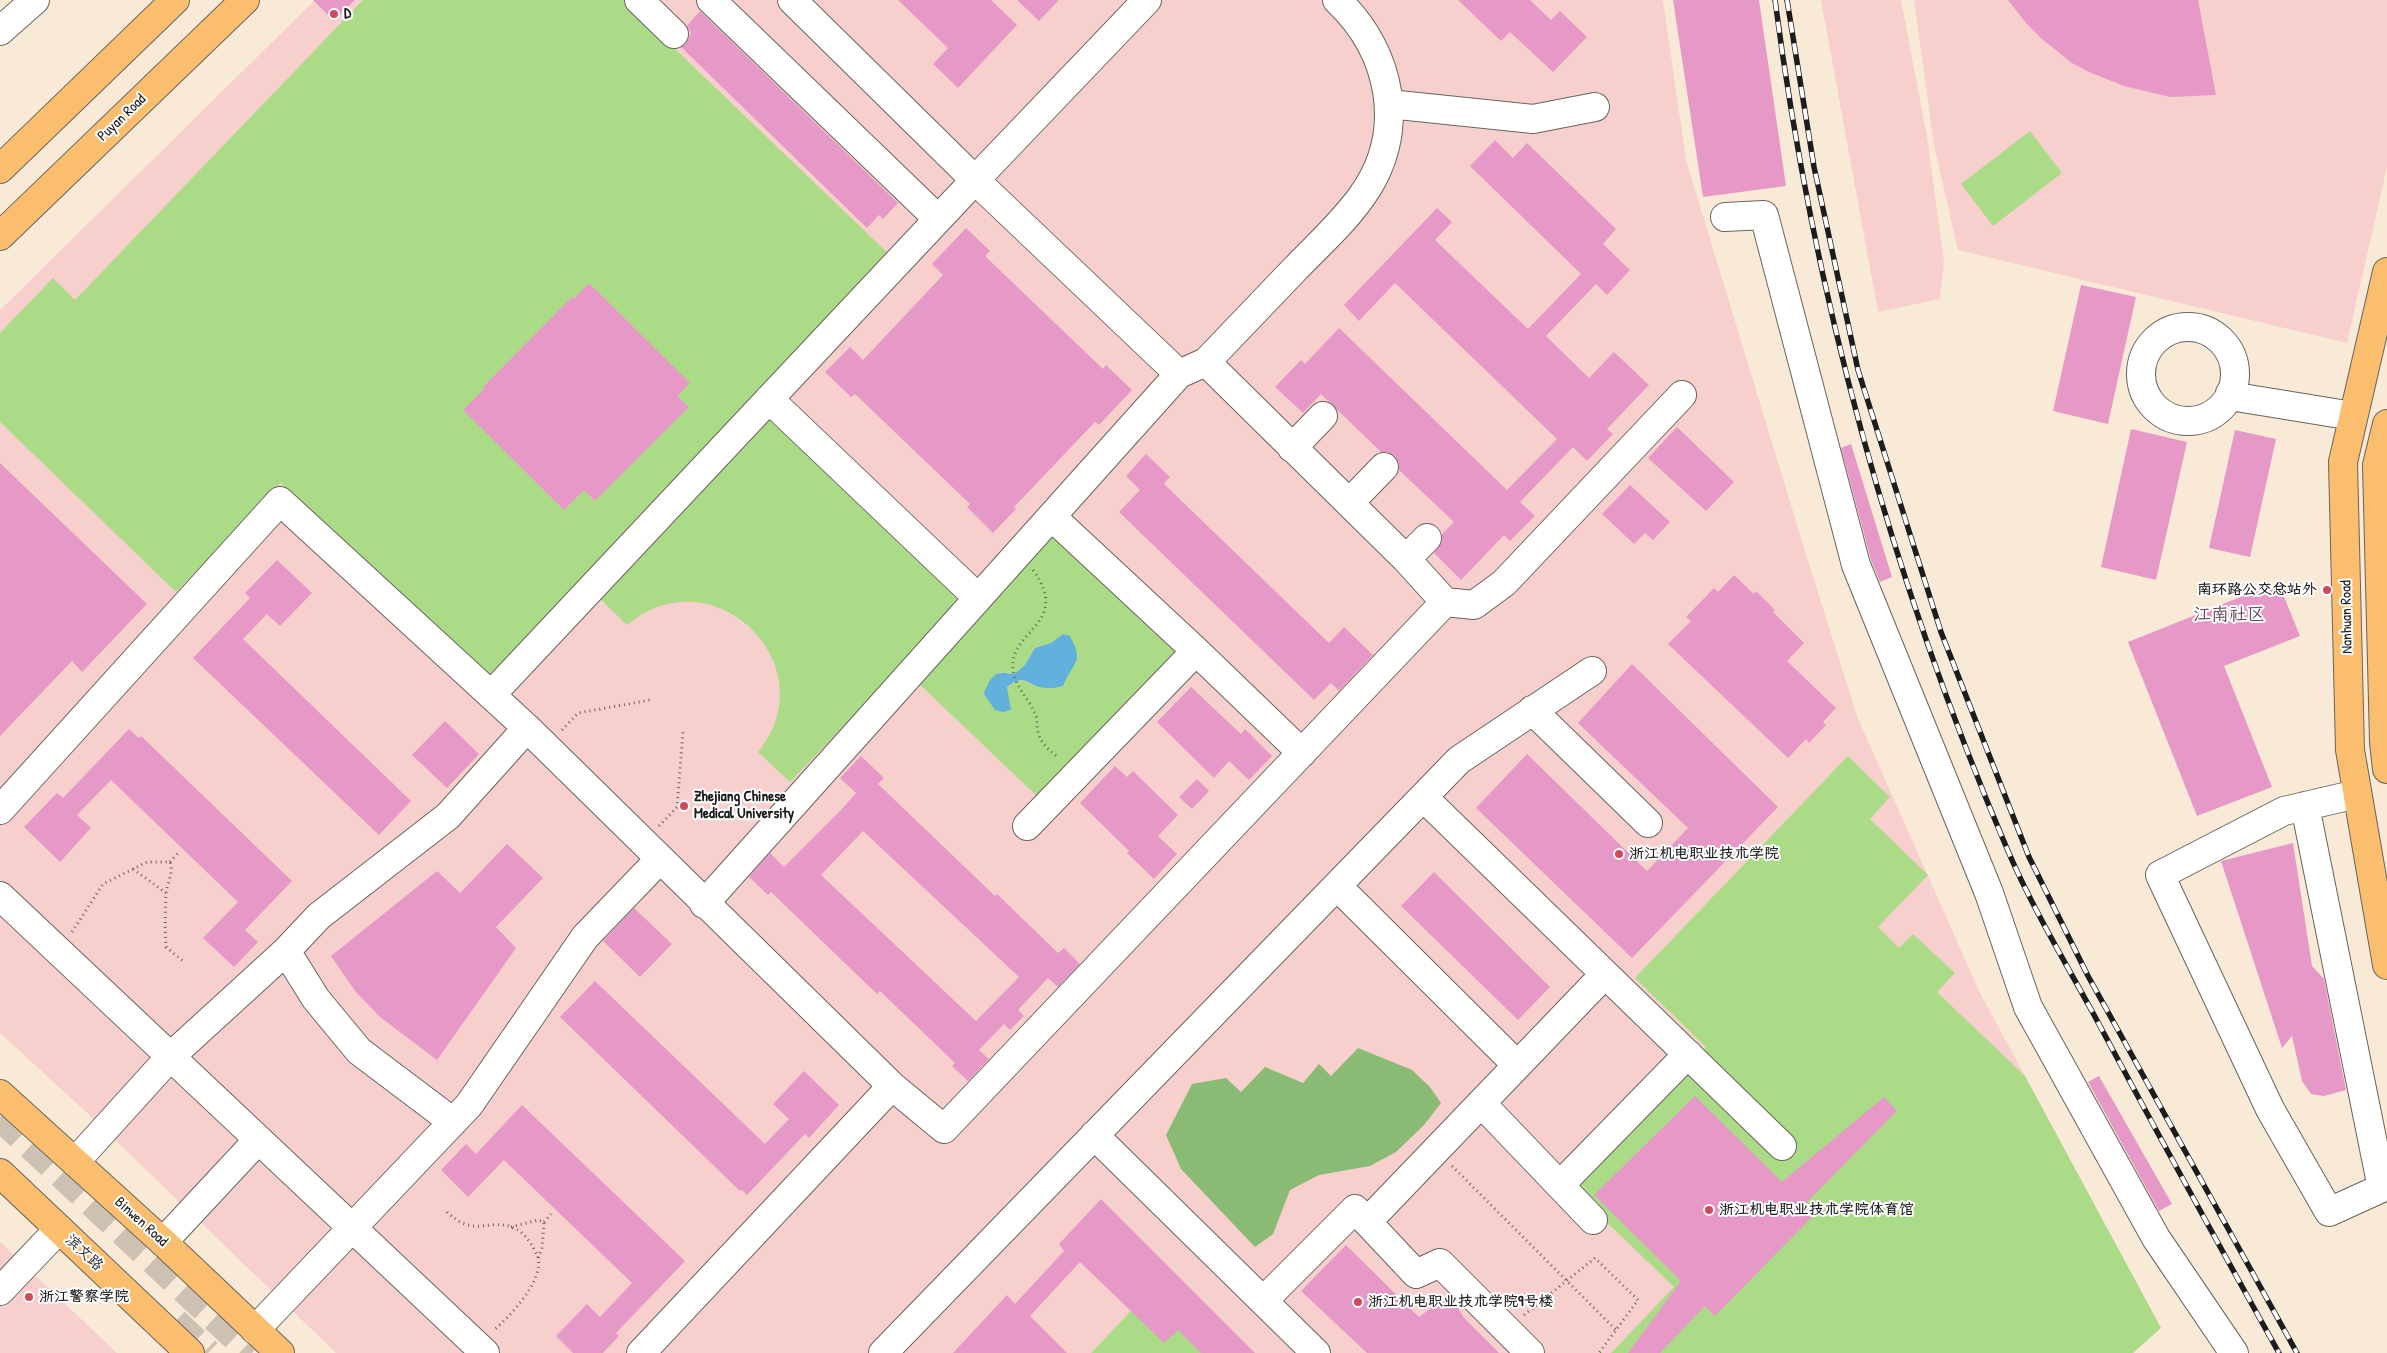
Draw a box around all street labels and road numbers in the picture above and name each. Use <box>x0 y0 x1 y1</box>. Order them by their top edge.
street label: Puyan Road <box>94 91 150 145</box>
street label: Nanhuan Road <box>2337 580 2357 654</box>
street label: Binwen Road <box>111 1193 171 1251</box>
street label: 滨文路 <box>61 1231 107 1275</box>

